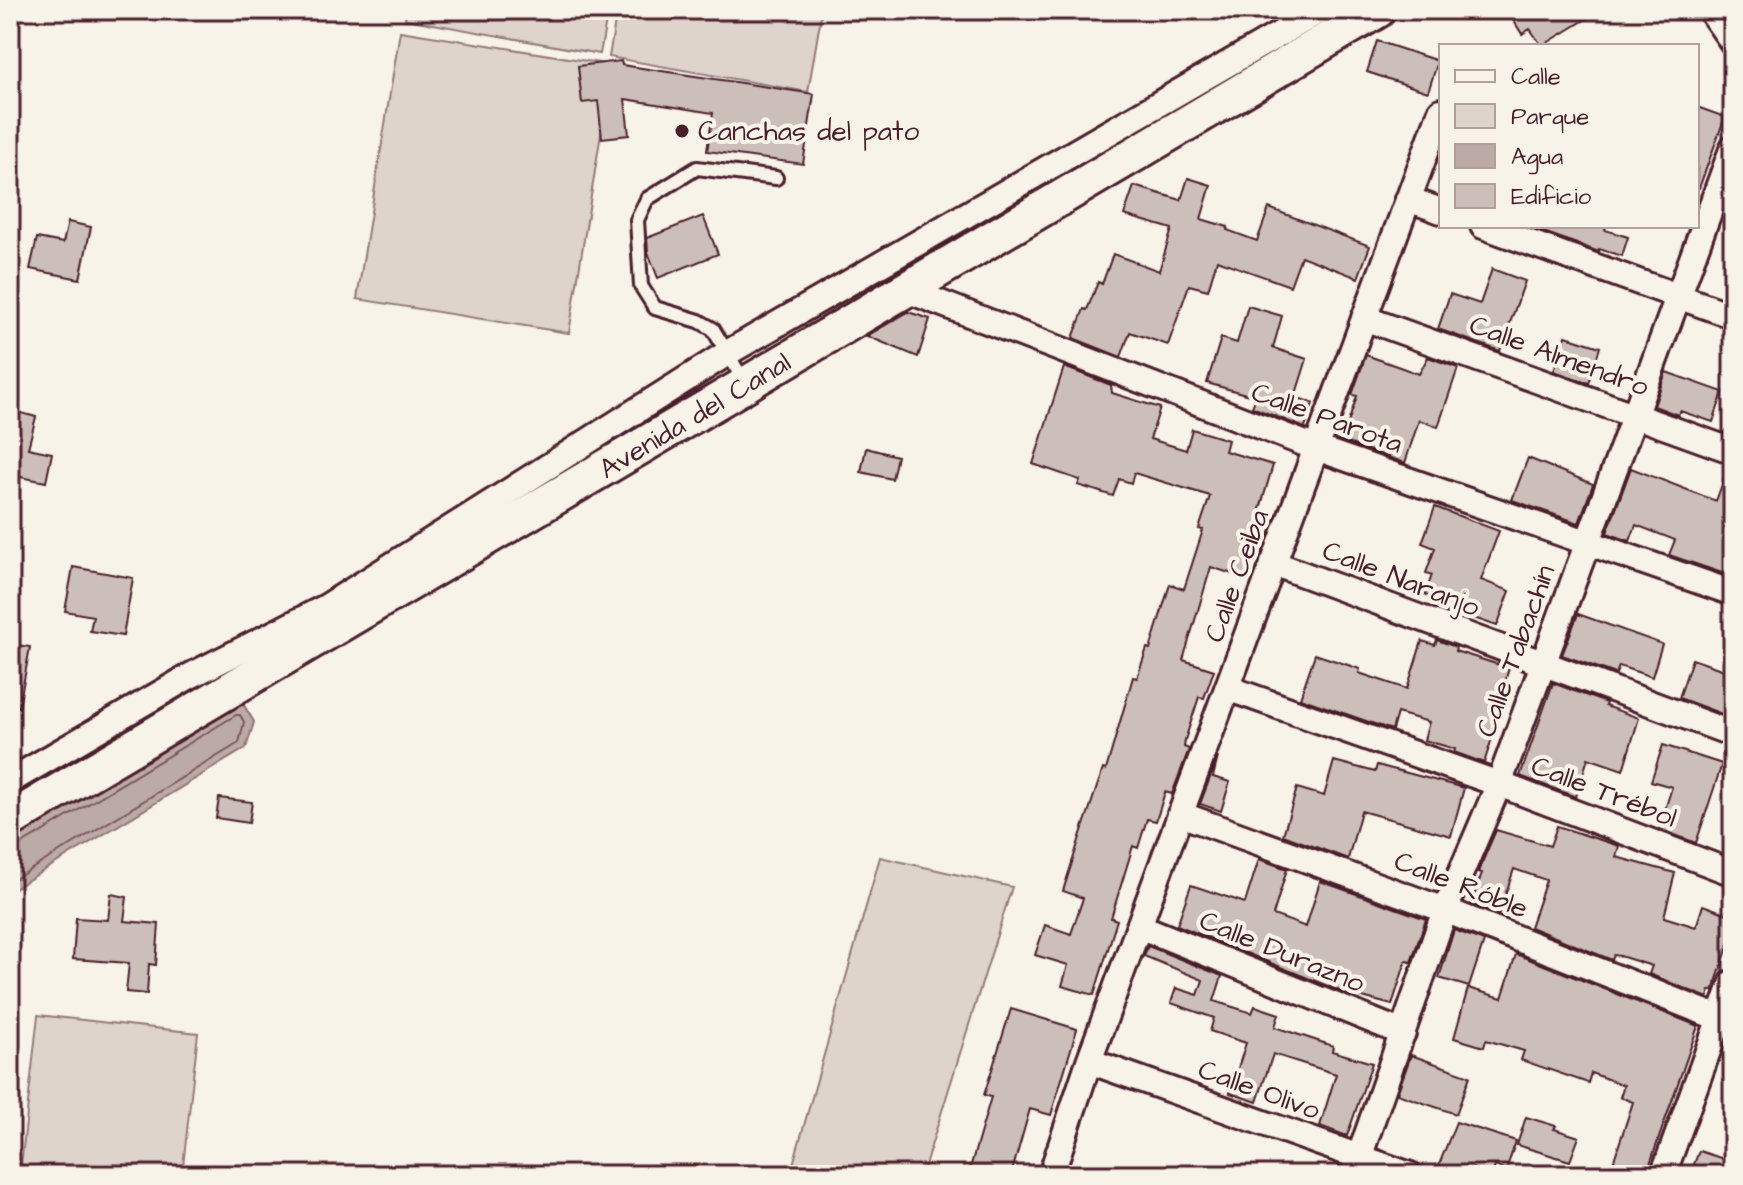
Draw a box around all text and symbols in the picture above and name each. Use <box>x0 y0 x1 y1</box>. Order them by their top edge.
legend <box>1439 44 1699 228</box>
text: Calle <box>1511 60 1561 94</box>
text: Parque <box>1511 100 1589 134</box>
place label: Canchas del pato <box>698 112 919 151</box>
marker: Canchas del pato <box>673 122 691 140</box>
text: Agua <box>1511 140 1563 175</box>
text: Edificio <box>1511 180 1592 214</box>
street label: Calle Almendro <box>1464 306 1654 407</box>
street label: Avenida del Canal <box>592 343 798 489</box>
street label: Calle Parota <box>1246 373 1408 463</box>
street label: Calle Ceiba <box>1195 504 1279 648</box>
street label: Calle Naranjo <box>1317 531 1485 627</box>
street label: Calle Tabachín <box>1467 559 1565 743</box>
street label: Calle Trébol <box>1526 746 1682 838</box>
street label: Calle Róble <box>1389 842 1533 928</box>
street label: Calle Durazno <box>1194 901 1371 1003</box>
street label: Calle Olivo <box>1193 1050 1326 1130</box>

